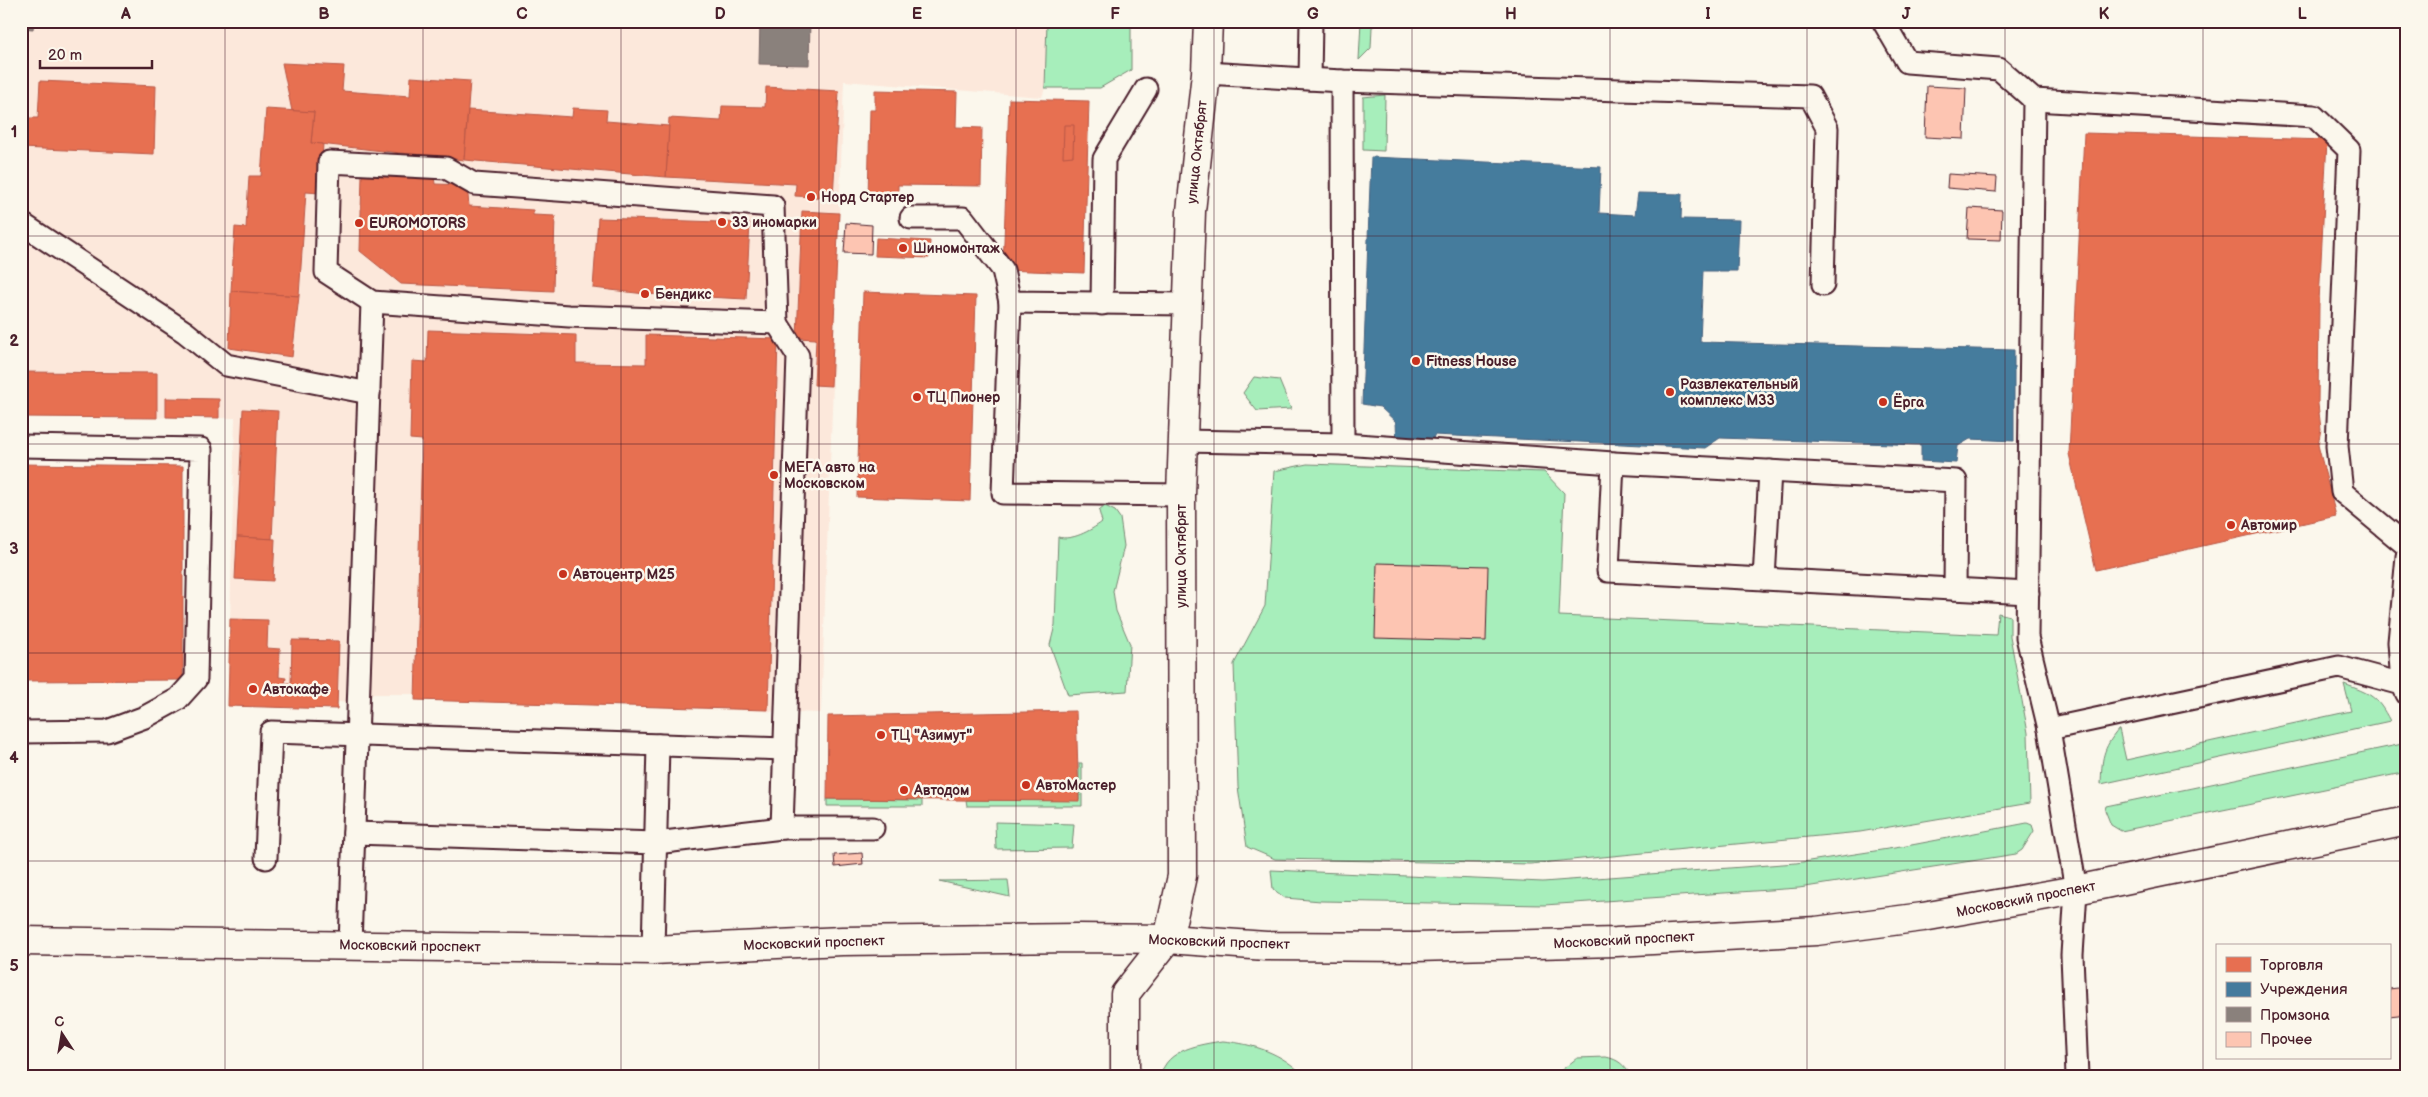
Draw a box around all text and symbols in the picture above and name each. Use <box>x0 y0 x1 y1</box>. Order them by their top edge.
text: A <box>120 5 131 24</box>
text: B <box>318 5 330 24</box>
text: C <box>516 5 528 24</box>
text: D <box>714 5 726 24</box>
text: E <box>912 5 922 24</box>
text: F <box>1110 5 1120 24</box>
text: G <box>1307 5 1319 24</box>
text: H <box>1505 5 1517 24</box>
text: I <box>1705 5 1711 24</box>
text: J <box>1902 5 1911 24</box>
text: K <box>2099 5 2110 24</box>
text: L <box>2297 5 2307 24</box>
scale bar <box>40 38 152 70</box>
text: 20 m <box>48 46 82 65</box>
street label: улица Октябрят <box>1183 99 1211 205</box>
text: 1 <box>11 123 17 142</box>
place label: Норд Стартер <box>821 189 915 206</box>
marker: Норд Стартер <box>805 191 817 203</box>
place label: 33 иномарки <box>732 214 817 231</box>
place label: EUROMOTORS <box>369 215 466 232</box>
marker: 33 иномарки <box>716 216 728 228</box>
marker: EUROMOTORS <box>353 217 365 229</box>
place label: Шиномонтаж <box>913 240 1000 257</box>
marker: Шиномонтаж <box>897 242 909 254</box>
place label: Бендикс <box>655 286 712 303</box>
marker: Бендикс <box>639 288 651 300</box>
text: 2 <box>9 332 19 351</box>
place label: Fitness House <box>1426 353 1517 370</box>
marker: Fitness House <box>1410 355 1422 367</box>
place label: Развлекательный комплекс М33 <box>1680 376 1798 409</box>
marker: Развлекательный комплекс М33 <box>1664 386 1676 398</box>
place label: ТЦ Пионер <box>927 389 1001 406</box>
marker: ТЦ Пионер <box>911 391 923 403</box>
place label: Ёрга <box>1893 393 1925 411</box>
marker: Ёрга <box>1877 396 1889 408</box>
place label: МЕГА авто на Московском <box>784 459 876 492</box>
marker: МЕГА авто на Московском <box>768 469 780 481</box>
street label: улица Октябрят <box>1173 503 1190 608</box>
place label: Автомир <box>2240 517 2298 534</box>
marker: Автомир <box>2225 519 2237 531</box>
text: 3 <box>9 540 19 559</box>
place label: Автоцентр М25 <box>572 566 675 583</box>
marker: Автоцентр М25 <box>557 568 569 580</box>
place label: Автокафе <box>262 681 329 698</box>
marker: Автокафе <box>247 683 259 695</box>
place label: ТЦ "Азимут" <box>891 727 972 744</box>
marker: ТЦ "Азимут" <box>875 729 887 741</box>
text: 4 <box>9 749 19 768</box>
place label: АвтоМастер <box>1035 777 1117 794</box>
marker: АвтоМастер <box>1020 779 1032 791</box>
place label: Автодом <box>913 782 969 799</box>
marker: Автодом <box>898 784 910 796</box>
street label: Московский проспект <box>1955 877 2098 921</box>
street label: Московский проспект <box>1553 928 1696 952</box>
street label: Московский проспект <box>1148 931 1291 953</box>
street label: Московский проспект <box>743 932 886 954</box>
street label: Московский проспект <box>339 936 481 956</box>
legend <box>2216 944 2390 1060</box>
text: Торговля <box>2260 956 2323 975</box>
text: 5 <box>9 957 19 976</box>
text: Учреждения <box>2260 980 2347 999</box>
text: Промзона <box>2260 1006 2330 1025</box>
north arrow <box>38 1010 88 1060</box>
text: С <box>53 1012 66 1031</box>
text: Прочее <box>2260 1030 2312 1049</box>

